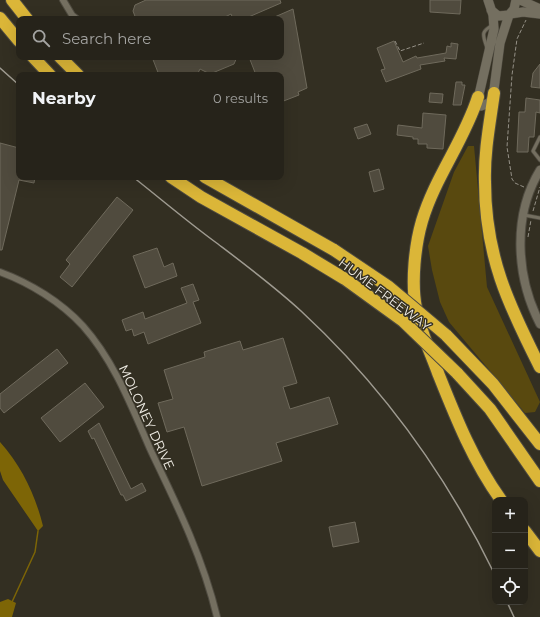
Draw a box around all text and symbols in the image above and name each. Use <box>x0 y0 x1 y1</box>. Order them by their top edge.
search box <box>16 16 284 60</box>
icon: search <box>30 27 52 49</box>
text: Search here <box>62 29 151 48</box>
text: Nearby <box>32 88 96 108</box>
text: 0 results <box>213 90 268 106</box>
street label: HUME FREEWAY <box>336 254 435 334</box>
street label: MOLONEY DRIVE <box>116 362 178 472</box>
map controls <box>492 497 528 605</box>
button: + <box>492 497 528 533</box>
button: − <box>492 533 528 569</box>
button: locate <box>492 569 528 605</box>

